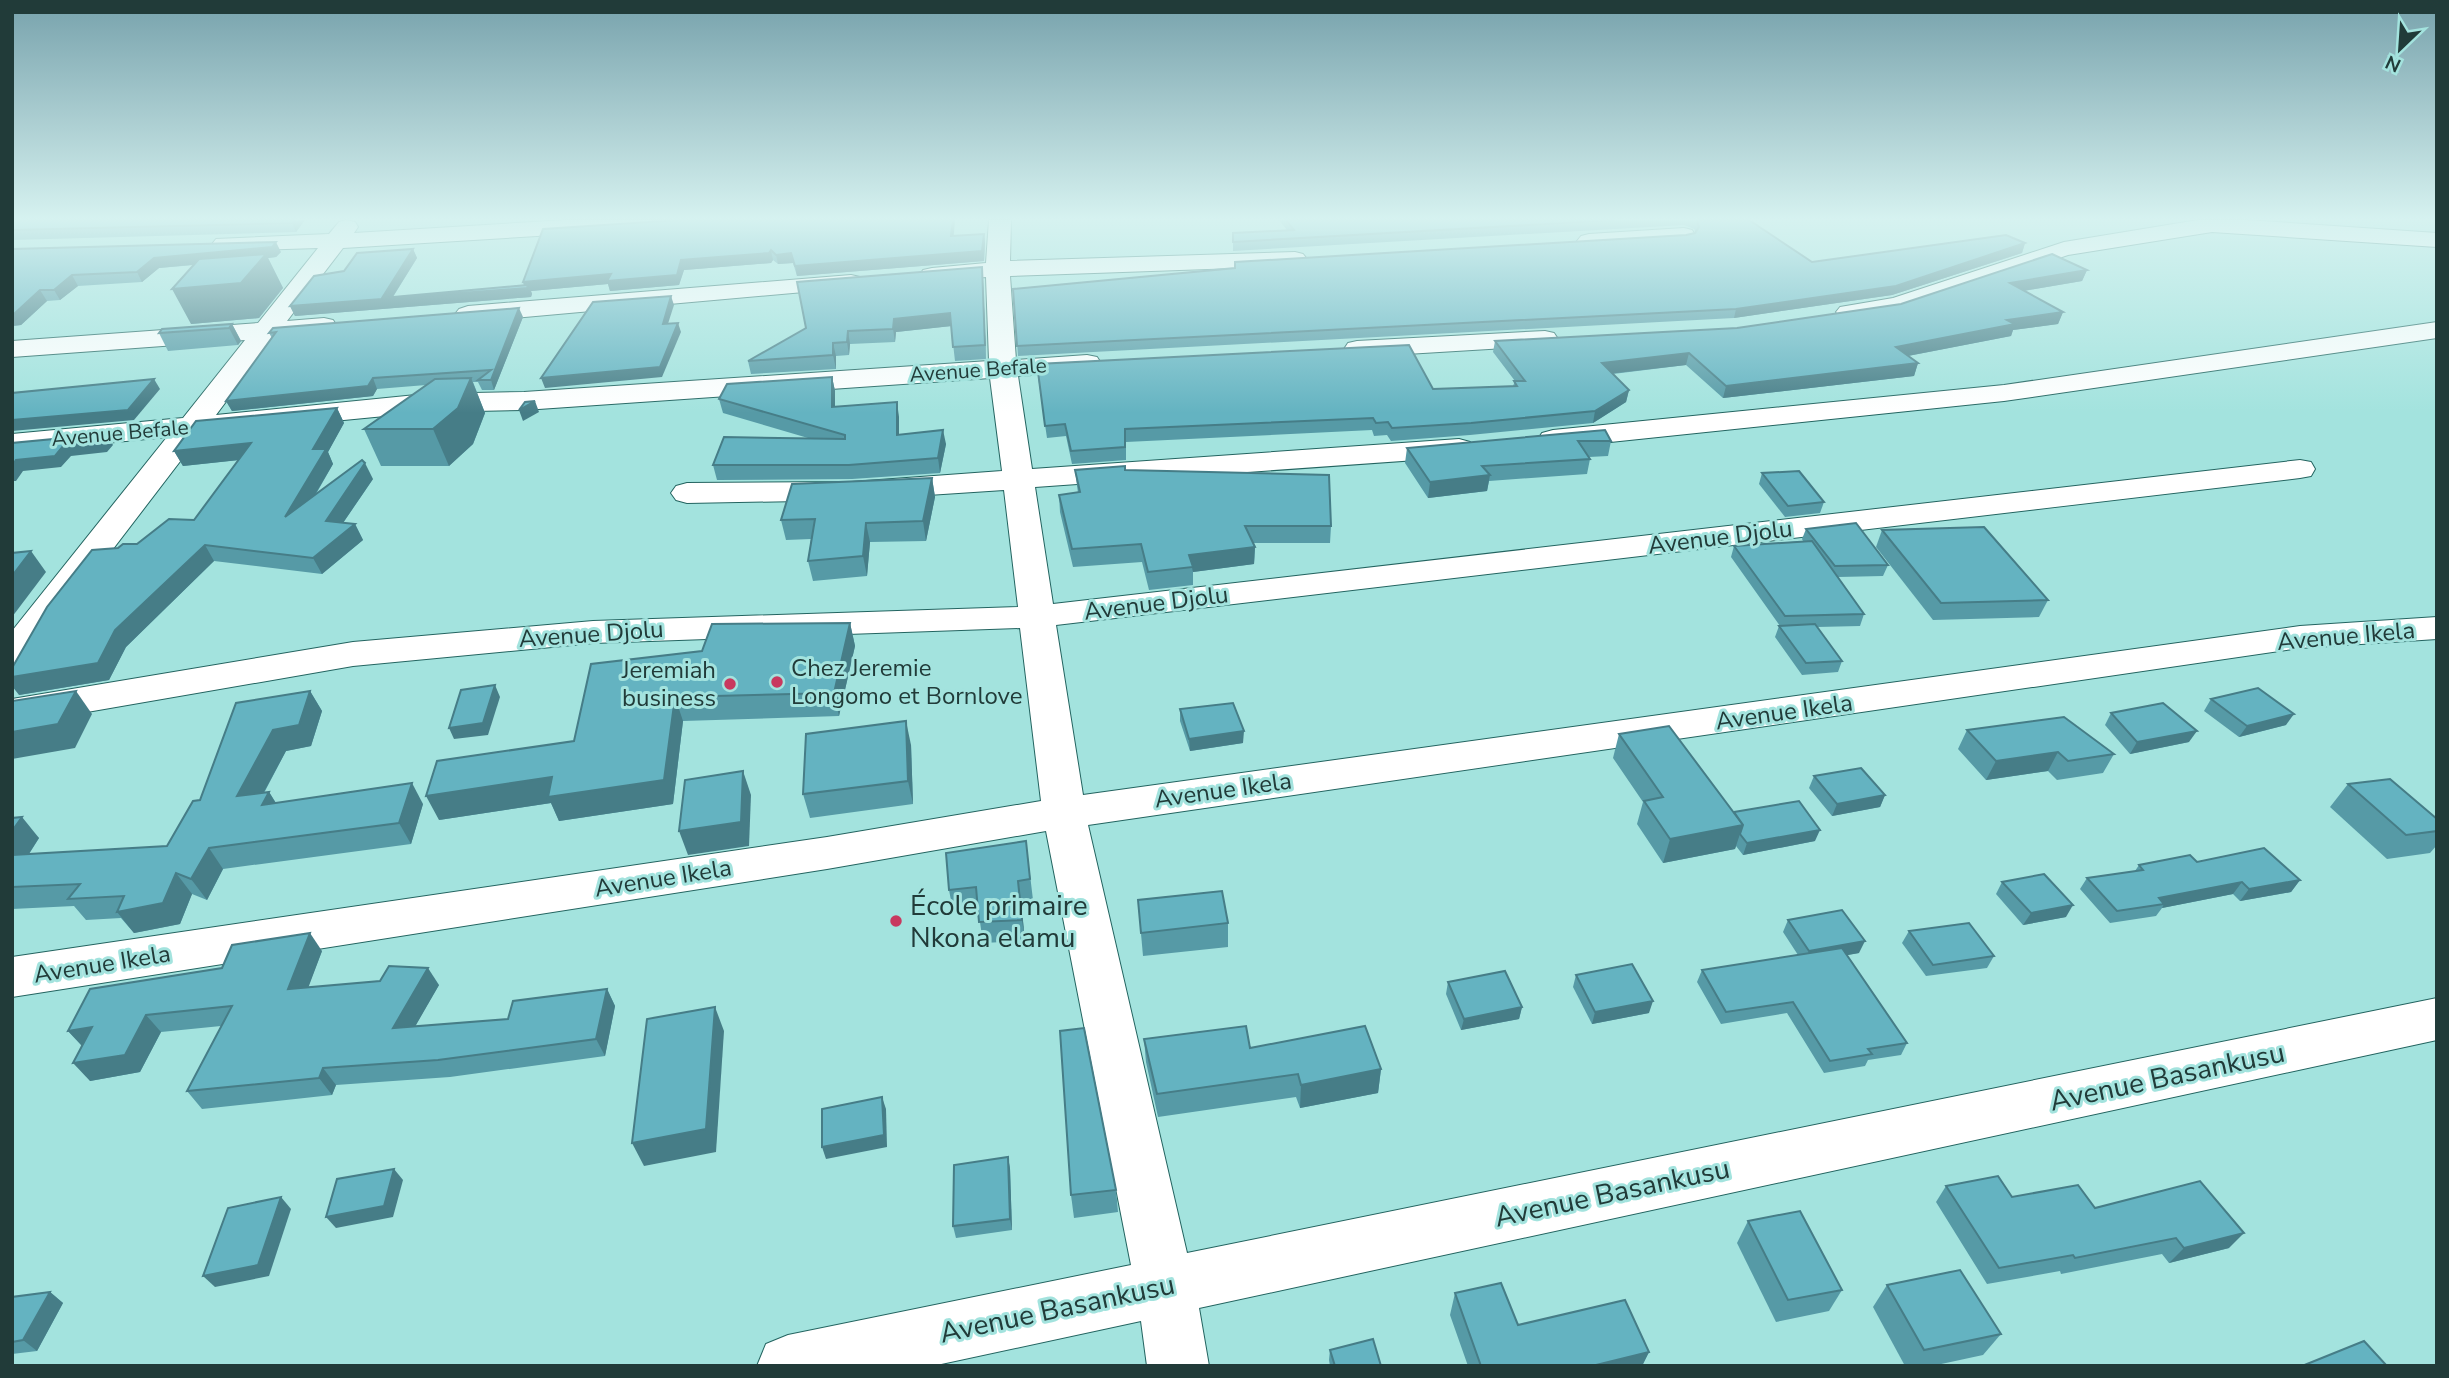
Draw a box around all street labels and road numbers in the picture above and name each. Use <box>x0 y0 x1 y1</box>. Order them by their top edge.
street label: Avenue Befale <box>908 351 1048 389</box>
street label: Avenue Befale <box>50 413 190 453</box>
street label: Avenue Djolu <box>1646 512 1794 562</box>
street label: Avenue Djolu <box>1082 578 1230 628</box>
street label: Avenue Djolu <box>517 613 665 655</box>
street label: Avenue Ikela <box>2276 614 2416 658</box>
street label: Avenue Ikela <box>1713 687 1855 737</box>
street label: Avenue Ikela <box>1152 765 1294 815</box>
street label: Avenue Ikela <box>592 851 734 905</box>
street label: Avenue Ikela <box>31 937 173 991</box>
street label: Avenue Basankusu <box>2046 1034 2288 1120</box>
street label: Avenue Basankusu <box>1491 1150 1733 1236</box>
street label: Avenue Basankusu <box>936 1266 1178 1352</box>

